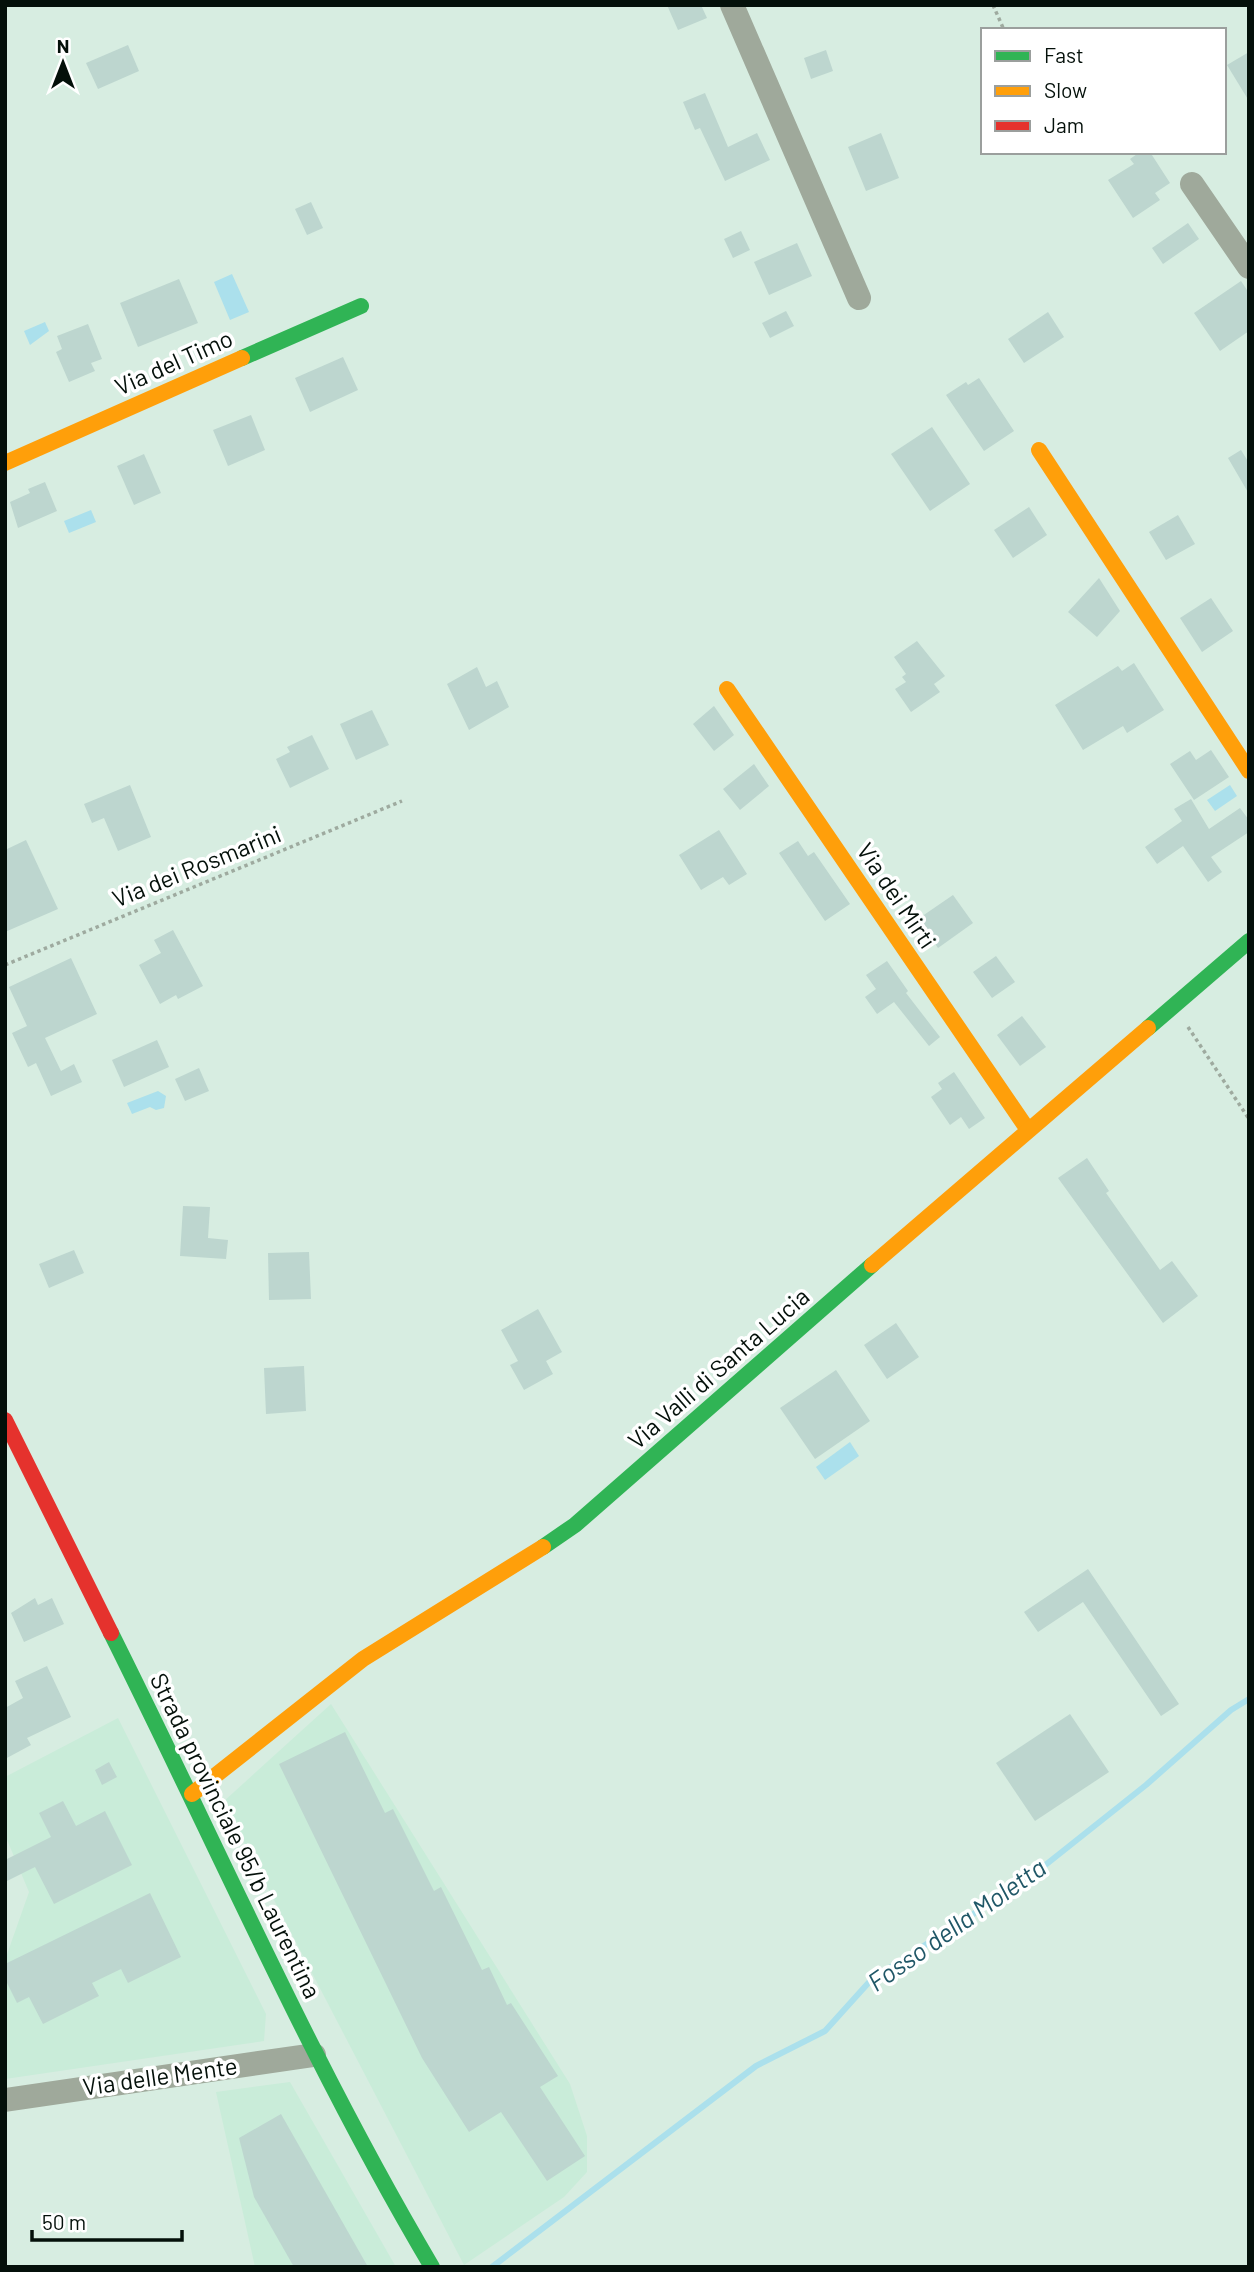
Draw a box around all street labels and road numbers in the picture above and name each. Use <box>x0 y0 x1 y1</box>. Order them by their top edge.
street label: Via del Timo <box>110 323 237 400</box>
street label: Via dei Rosmarini <box>108 819 285 913</box>
street label: Via dei Mirti <box>851 837 943 954</box>
street label: Via Valli di Santa Lucia <box>621 1281 815 1455</box>
street label: Strada provinciale 95/b Laurentina <box>145 1668 328 2003</box>
street label: Via delle Mente <box>81 2050 239 2101</box>

